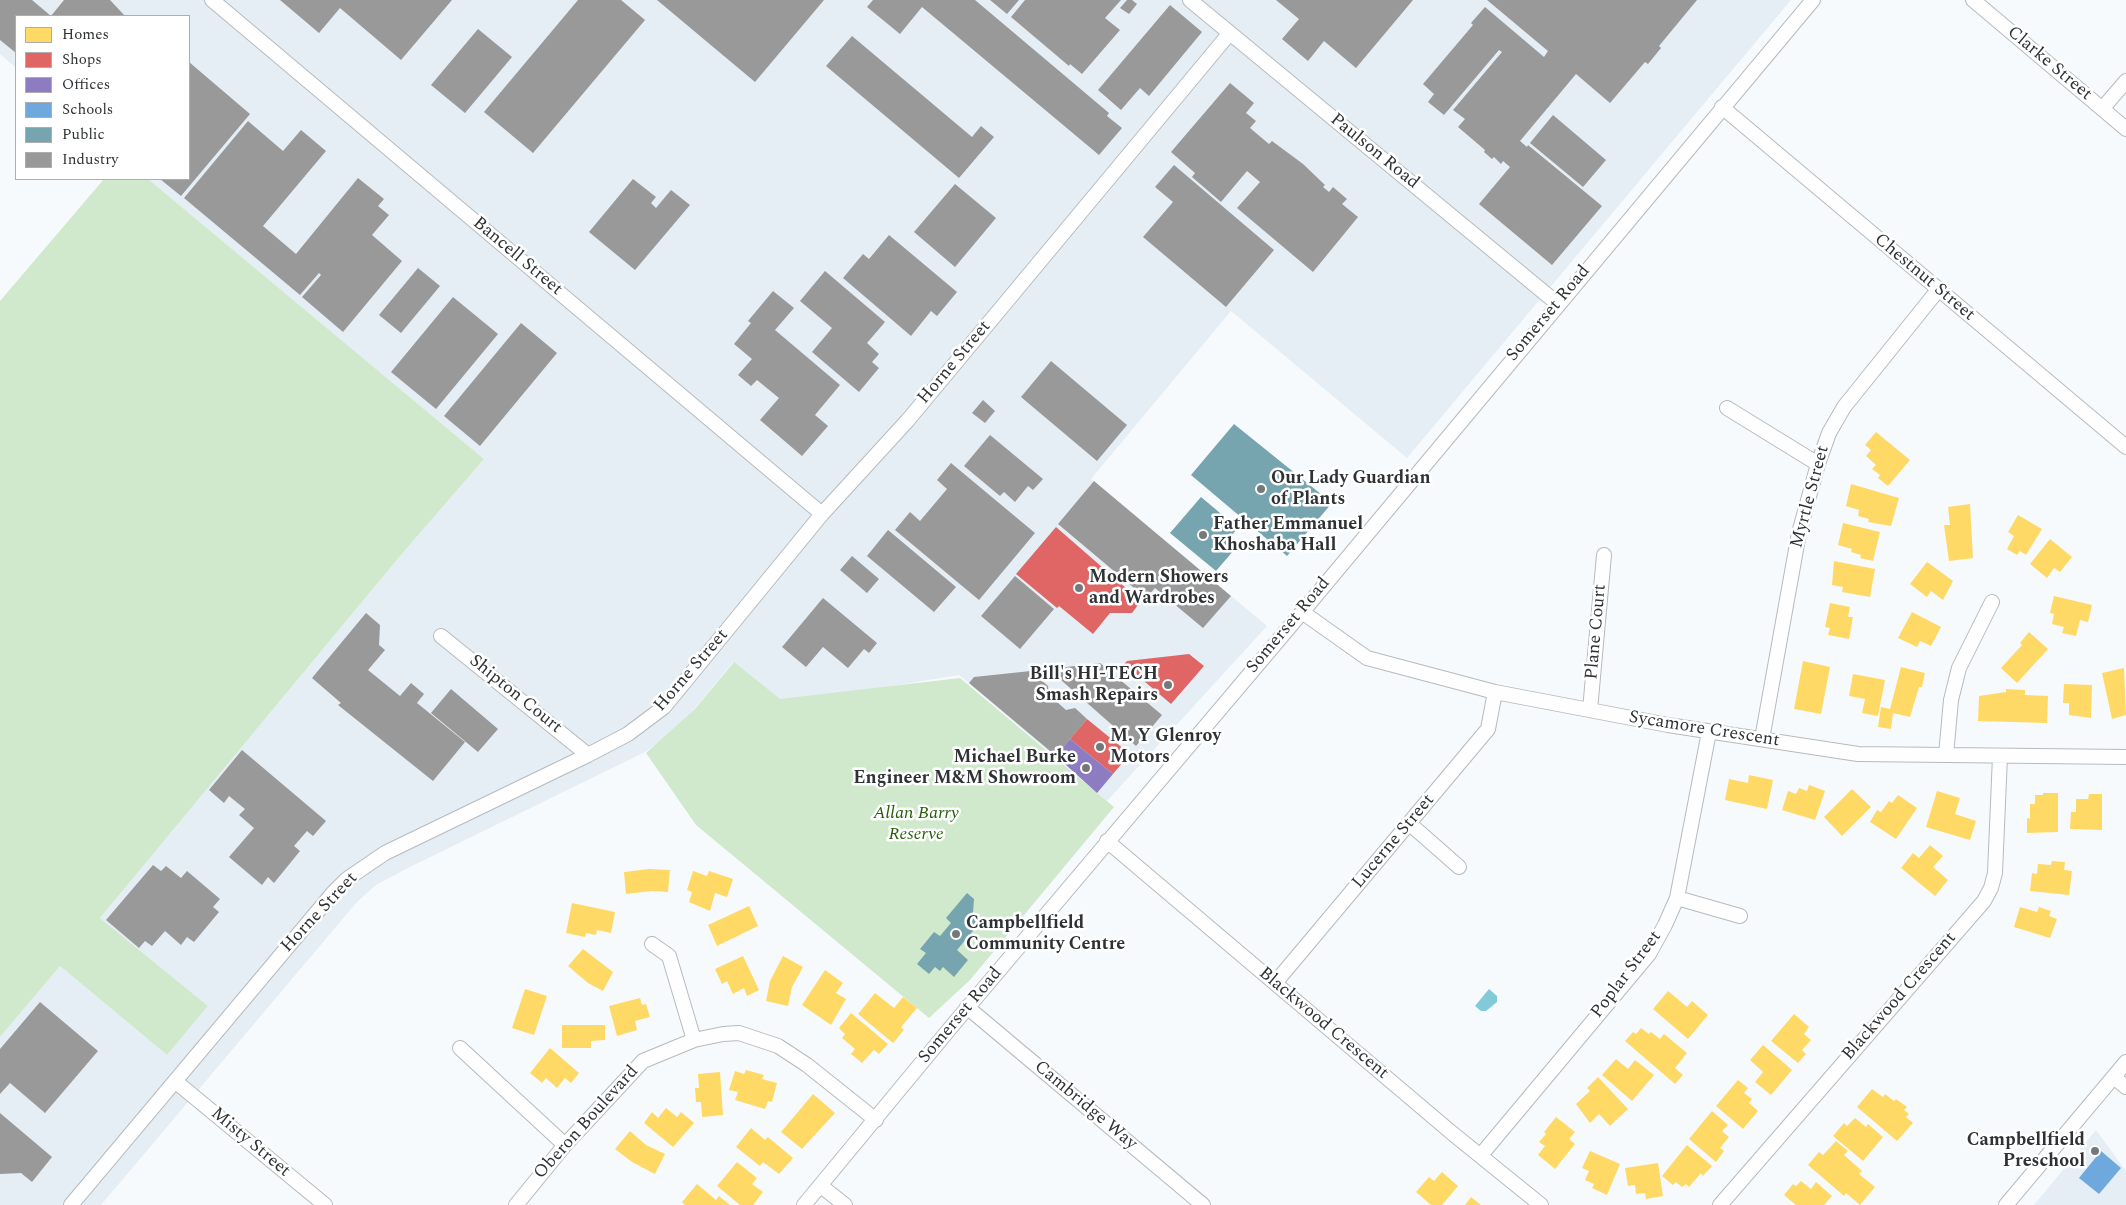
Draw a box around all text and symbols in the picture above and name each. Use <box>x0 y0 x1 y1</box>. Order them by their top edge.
legend <box>15 15 190 180</box>
street label: Clarke Street <box>2002 22 2096 106</box>
text: Homes <box>62 23 109 46</box>
text: Shops <box>62 48 102 71</box>
text: Offices <box>62 73 110 96</box>
text: Schools <box>62 98 113 121</box>
street label: Paulson Road <box>1325 110 1423 194</box>
text: Public <box>62 123 105 146</box>
text: Industry <box>62 148 118 171</box>
street label: Bancell Street <box>468 213 566 301</box>
street label: Chestnut Street <box>1869 230 1979 326</box>
street label: Somerset Road <box>1503 262 1595 366</box>
street label: Horne Street <box>914 317 996 409</box>
street label: Myrtle Street <box>1787 443 1835 551</box>
place label: Our Lady Guardian of Plants <box>1271 468 1431 510</box>
marker: Our Lady Guardian of Plants <box>1255 483 1267 495</box>
place label: Father Emmanuel Khoshaba Hall <box>1213 514 1363 556</box>
marker: Father Emmanuel Khoshaba Hall <box>1197 529 1209 541</box>
place label: Modern Showers and Wardrobes <box>1089 567 1229 610</box>
street label: Somerset Road <box>1243 574 1335 678</box>
marker: Modern Showers and Wardrobes <box>1073 582 1085 594</box>
street label: Plane Court <box>1582 583 1612 681</box>
street label: Horne Street <box>650 625 734 717</box>
street label: Shipton Court <box>464 651 566 739</box>
place label: Bill's HI-TECH Smash Repairs <box>1029 664 1158 706</box>
marker: Bill's HI-TECH Smash Repairs <box>1162 679 1174 691</box>
street label: Sycamore Crescent <box>1627 707 1781 753</box>
place label: M. Y Glenroy Motors <box>1110 726 1221 769</box>
marker: M. Y Glenroy Motors <box>1094 741 1106 753</box>
place label: Michael Burke Engineer M&M Showroom <box>853 747 1076 790</box>
marker: Michael Burke Engineer M&M Showroom <box>1080 762 1092 774</box>
street label: Lucerne Street <box>1348 790 1440 894</box>
park label: Allan Barry Reserve <box>873 803 959 846</box>
street label: Horne Street <box>277 868 363 958</box>
place label: Campbellfield Community Centre <box>966 913 1125 956</box>
street label: Poplar Street <box>1587 927 1667 1023</box>
marker: Campbellfield Community Centre <box>950 928 962 940</box>
street label: Blackwood Crescent <box>1838 928 1962 1066</box>
street label: Blackwood Crescent <box>1254 963 1392 1085</box>
street label: Somerset Road <box>915 964 1007 1068</box>
street label: Cambridge Way <box>1029 1057 1141 1155</box>
street label: Oberon Boulevard <box>530 1062 644 1184</box>
street label: Misty Street <box>206 1103 294 1183</box>
place label: Campbellfield Preschool <box>1967 1130 2085 1172</box>
marker: Campbellfield Preschool <box>2089 1145 2101 1157</box>

